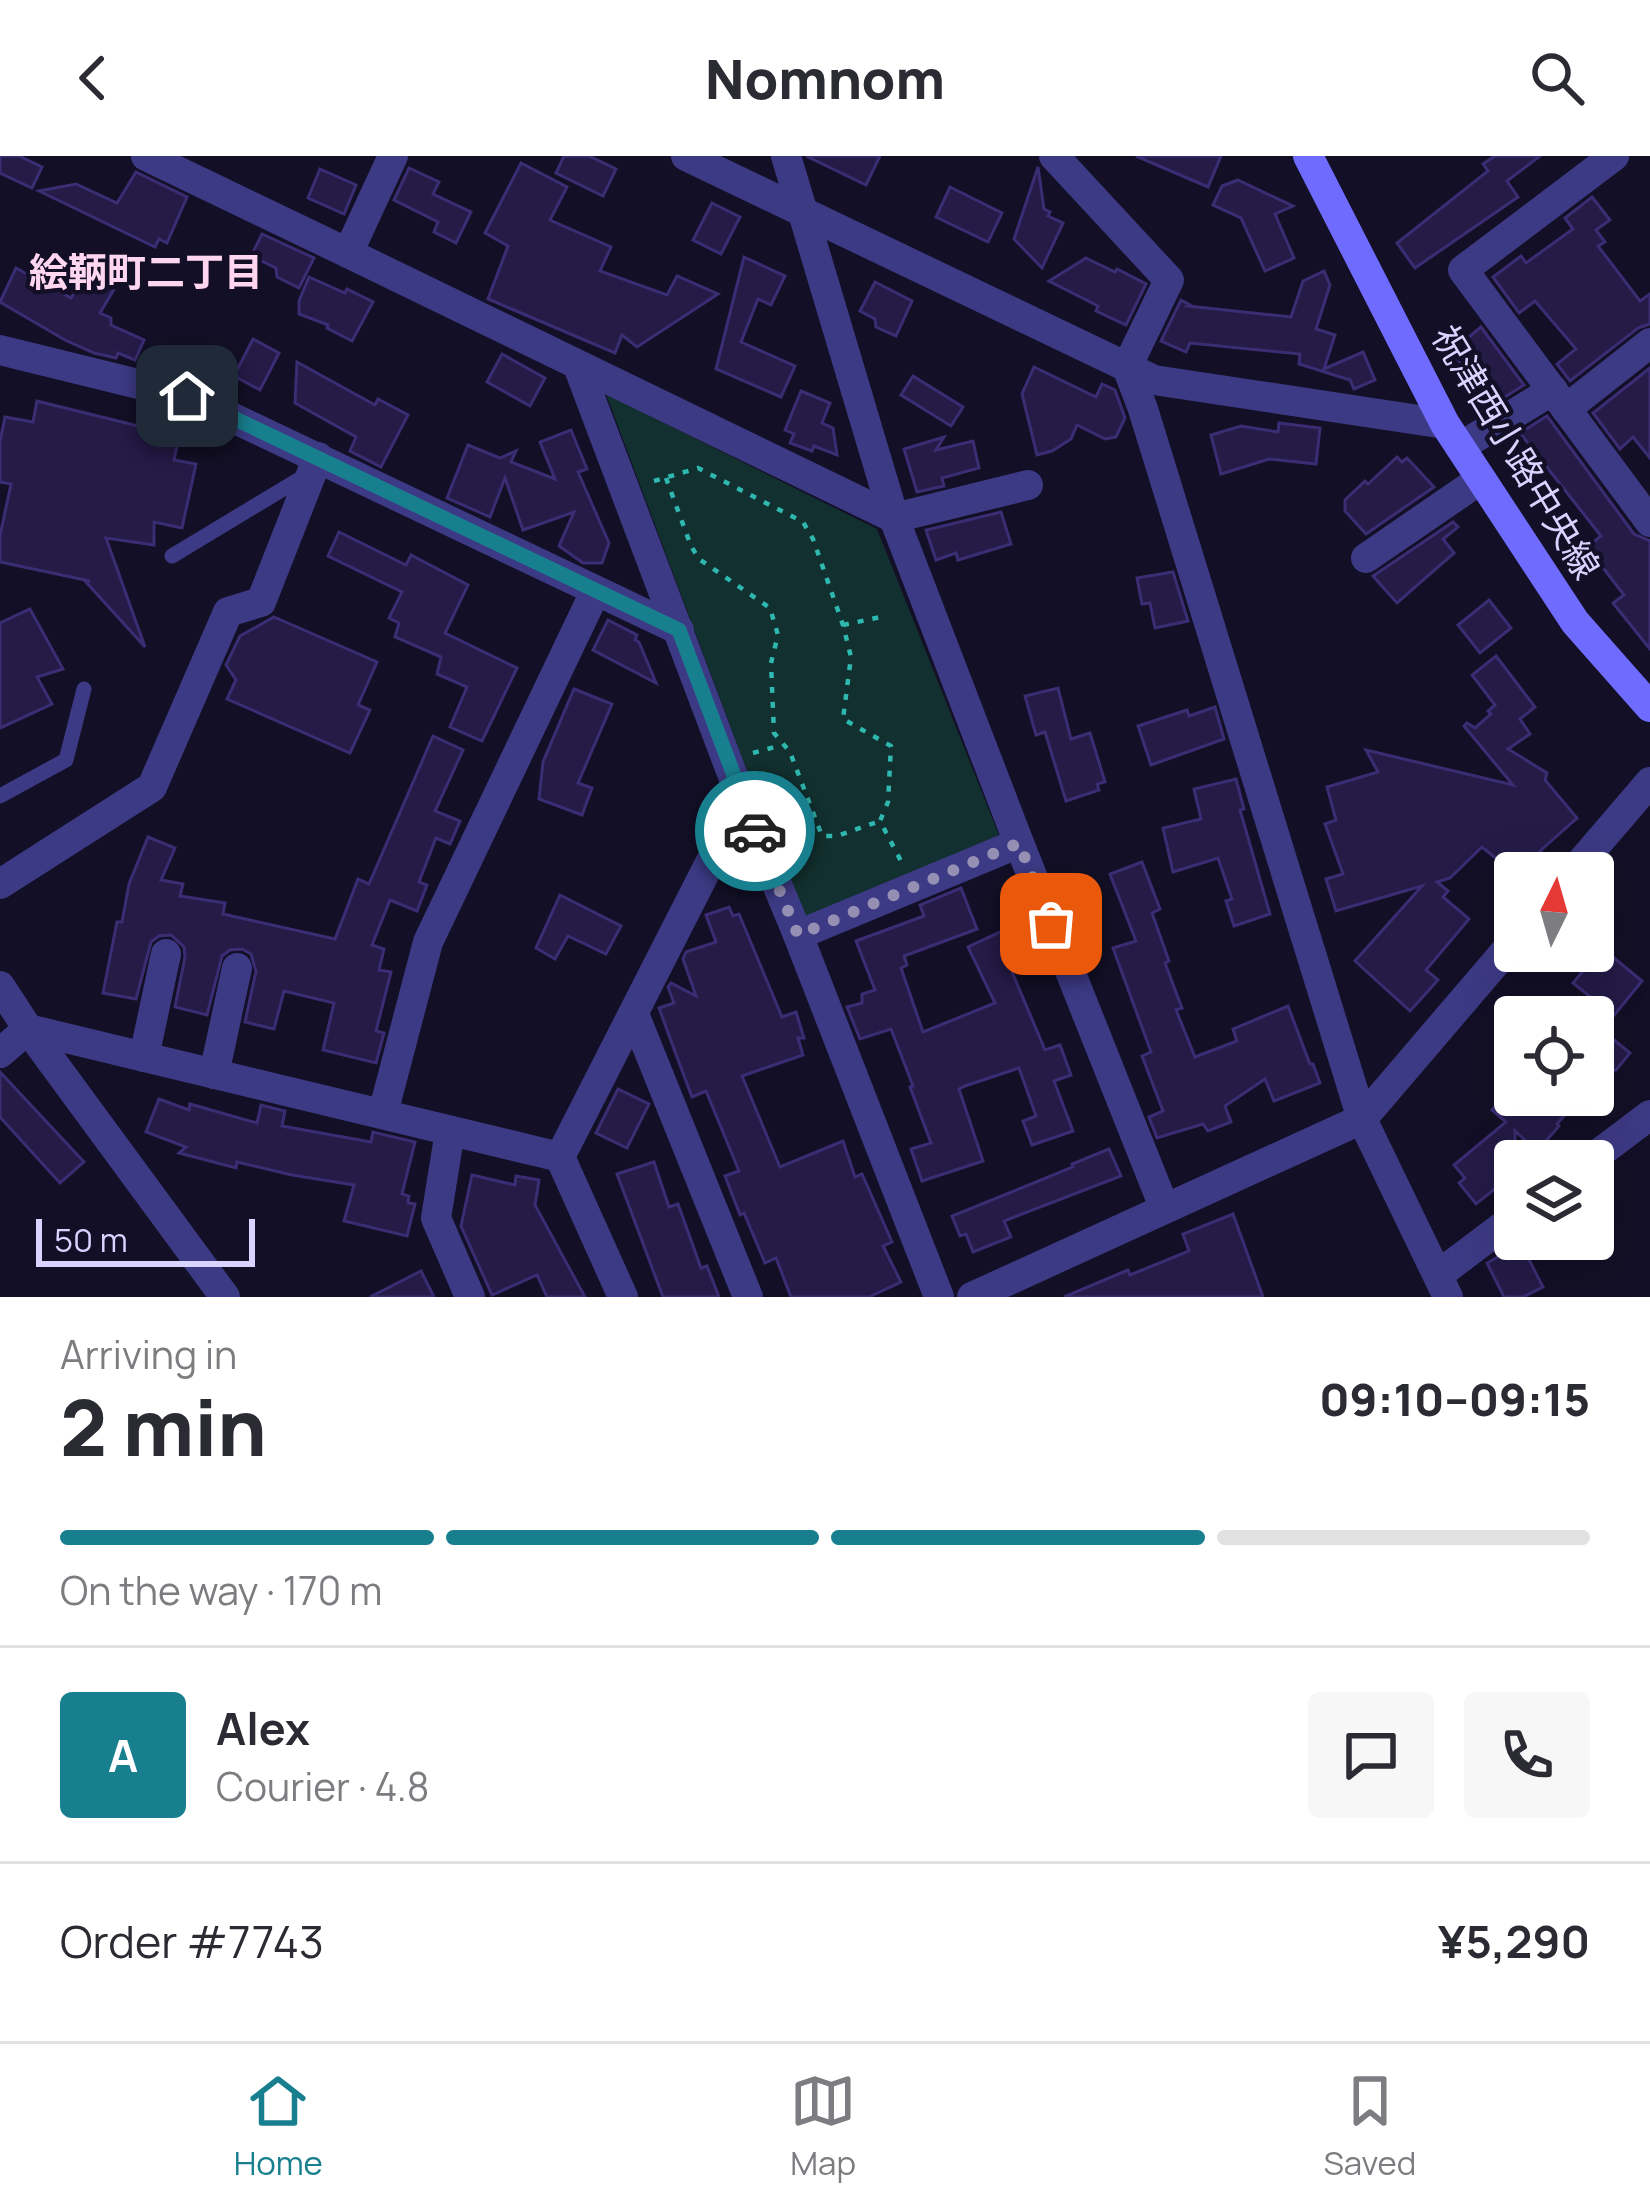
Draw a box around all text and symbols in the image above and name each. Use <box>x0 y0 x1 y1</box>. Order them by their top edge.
text: Nomnom <box>705 41 945 115</box>
icon: back <box>60 45 126 111</box>
icon: search <box>1524 45 1590 111</box>
district label: 絵鞆町二丁目 <box>29 244 263 298</box>
street label: 祝津西小路中央線 <box>1421 316 1612 588</box>
pin <box>136 345 238 447</box>
icon: home <box>154 363 220 429</box>
courier <box>695 771 815 891</box>
icon: car <box>722 798 788 864</box>
north arrow <box>1494 852 1614 972</box>
map controls <box>1494 852 1614 1260</box>
pin <box>1000 873 1102 975</box>
icon: bag <box>1018 891 1084 957</box>
button: locate <box>1494 996 1614 1116</box>
button: layers <box>1494 1140 1614 1260</box>
scale bar <box>36 1213 255 1266</box>
text: 50 m <box>54 1217 128 1262</box>
text: Arriving in <box>60 1327 237 1381</box>
text: 09:10–09:15 <box>1319 1368 1590 1430</box>
text: 2 min <box>60 1373 267 1479</box>
text: On the way · 170 m <box>60 1563 382 1617</box>
button: chat <box>1308 1692 1434 1818</box>
button: phone <box>1464 1692 1590 1818</box>
text: Alex <box>216 1697 310 1759</box>
text: A <box>108 1724 138 1786</box>
text: Courier · 4.8 <box>216 1759 429 1813</box>
text: Order #7743 <box>60 1910 324 1972</box>
text: ¥5,290 <box>1438 1910 1590 1972</box>
tab: Home <box>234 2068 323 2185</box>
tab: Map <box>790 2068 856 2185</box>
tab: Saved <box>1323 2068 1416 2185</box>

